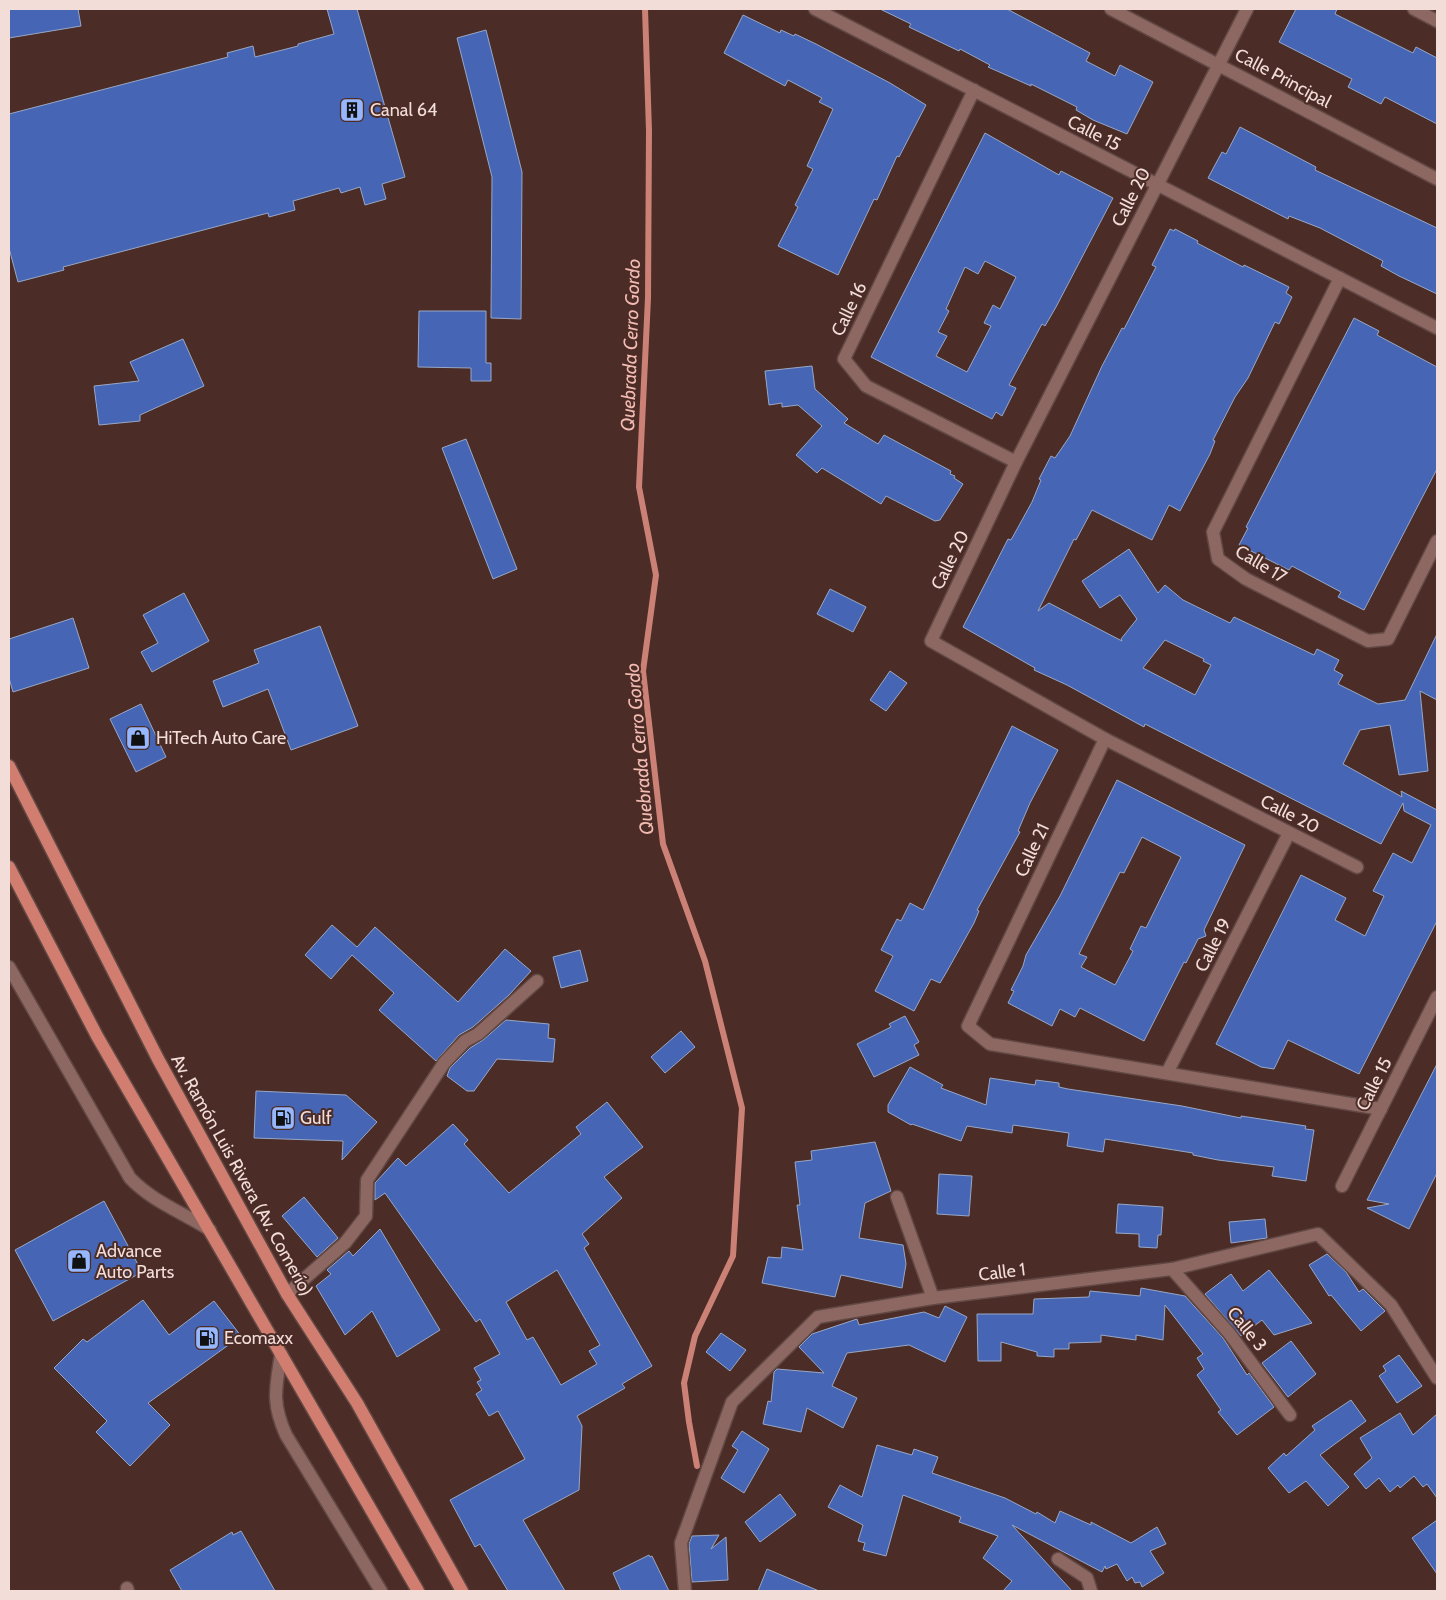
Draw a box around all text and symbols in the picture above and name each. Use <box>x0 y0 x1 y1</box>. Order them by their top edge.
street label: Calle Principal <box>1231 43 1336 113</box>
building icon: Canal 64 <box>339 97 365 123</box>
place label: Canal 64 <box>370 99 437 121</box>
street label: Calle 15 <box>1064 110 1124 156</box>
street label: Calle 20 <box>1107 164 1155 230</box>
water label: Quebrada Cerro Gordo <box>616 258 645 432</box>
street label: Calle 16 <box>827 278 871 340</box>
street label: Calle 20 <box>926 527 974 593</box>
street label: Calle 17 <box>1231 540 1291 588</box>
water label: Quebrada Cerro Gordo <box>621 662 658 836</box>
shop icon: HiTech Auto Care <box>125 725 151 751</box>
place label: HiTech Auto Care <box>156 727 286 749</box>
street label: Calle 20 <box>1257 790 1323 838</box>
street label: Calle 21 <box>1010 820 1054 880</box>
street label: Calle 19 <box>1190 914 1236 976</box>
street label: Av. Ramón Luis Rivera (Av. Comerío) <box>166 1050 318 1300</box>
street label: Calle 15 <box>1351 1054 1397 1114</box>
fuel station icon: Gulf <box>270 1105 296 1131</box>
place label: Gulf <box>300 1107 332 1129</box>
place label: Advance Auto Parts <box>96 1240 174 1283</box>
shop icon: Advance Auto Parts <box>66 1248 92 1274</box>
street label: Calle 1 <box>977 1258 1027 1286</box>
street label: Calle 3 <box>1222 1302 1272 1356</box>
fuel station icon: Ecomaxx <box>194 1325 220 1351</box>
place label: Ecomaxx <box>224 1327 294 1349</box>

